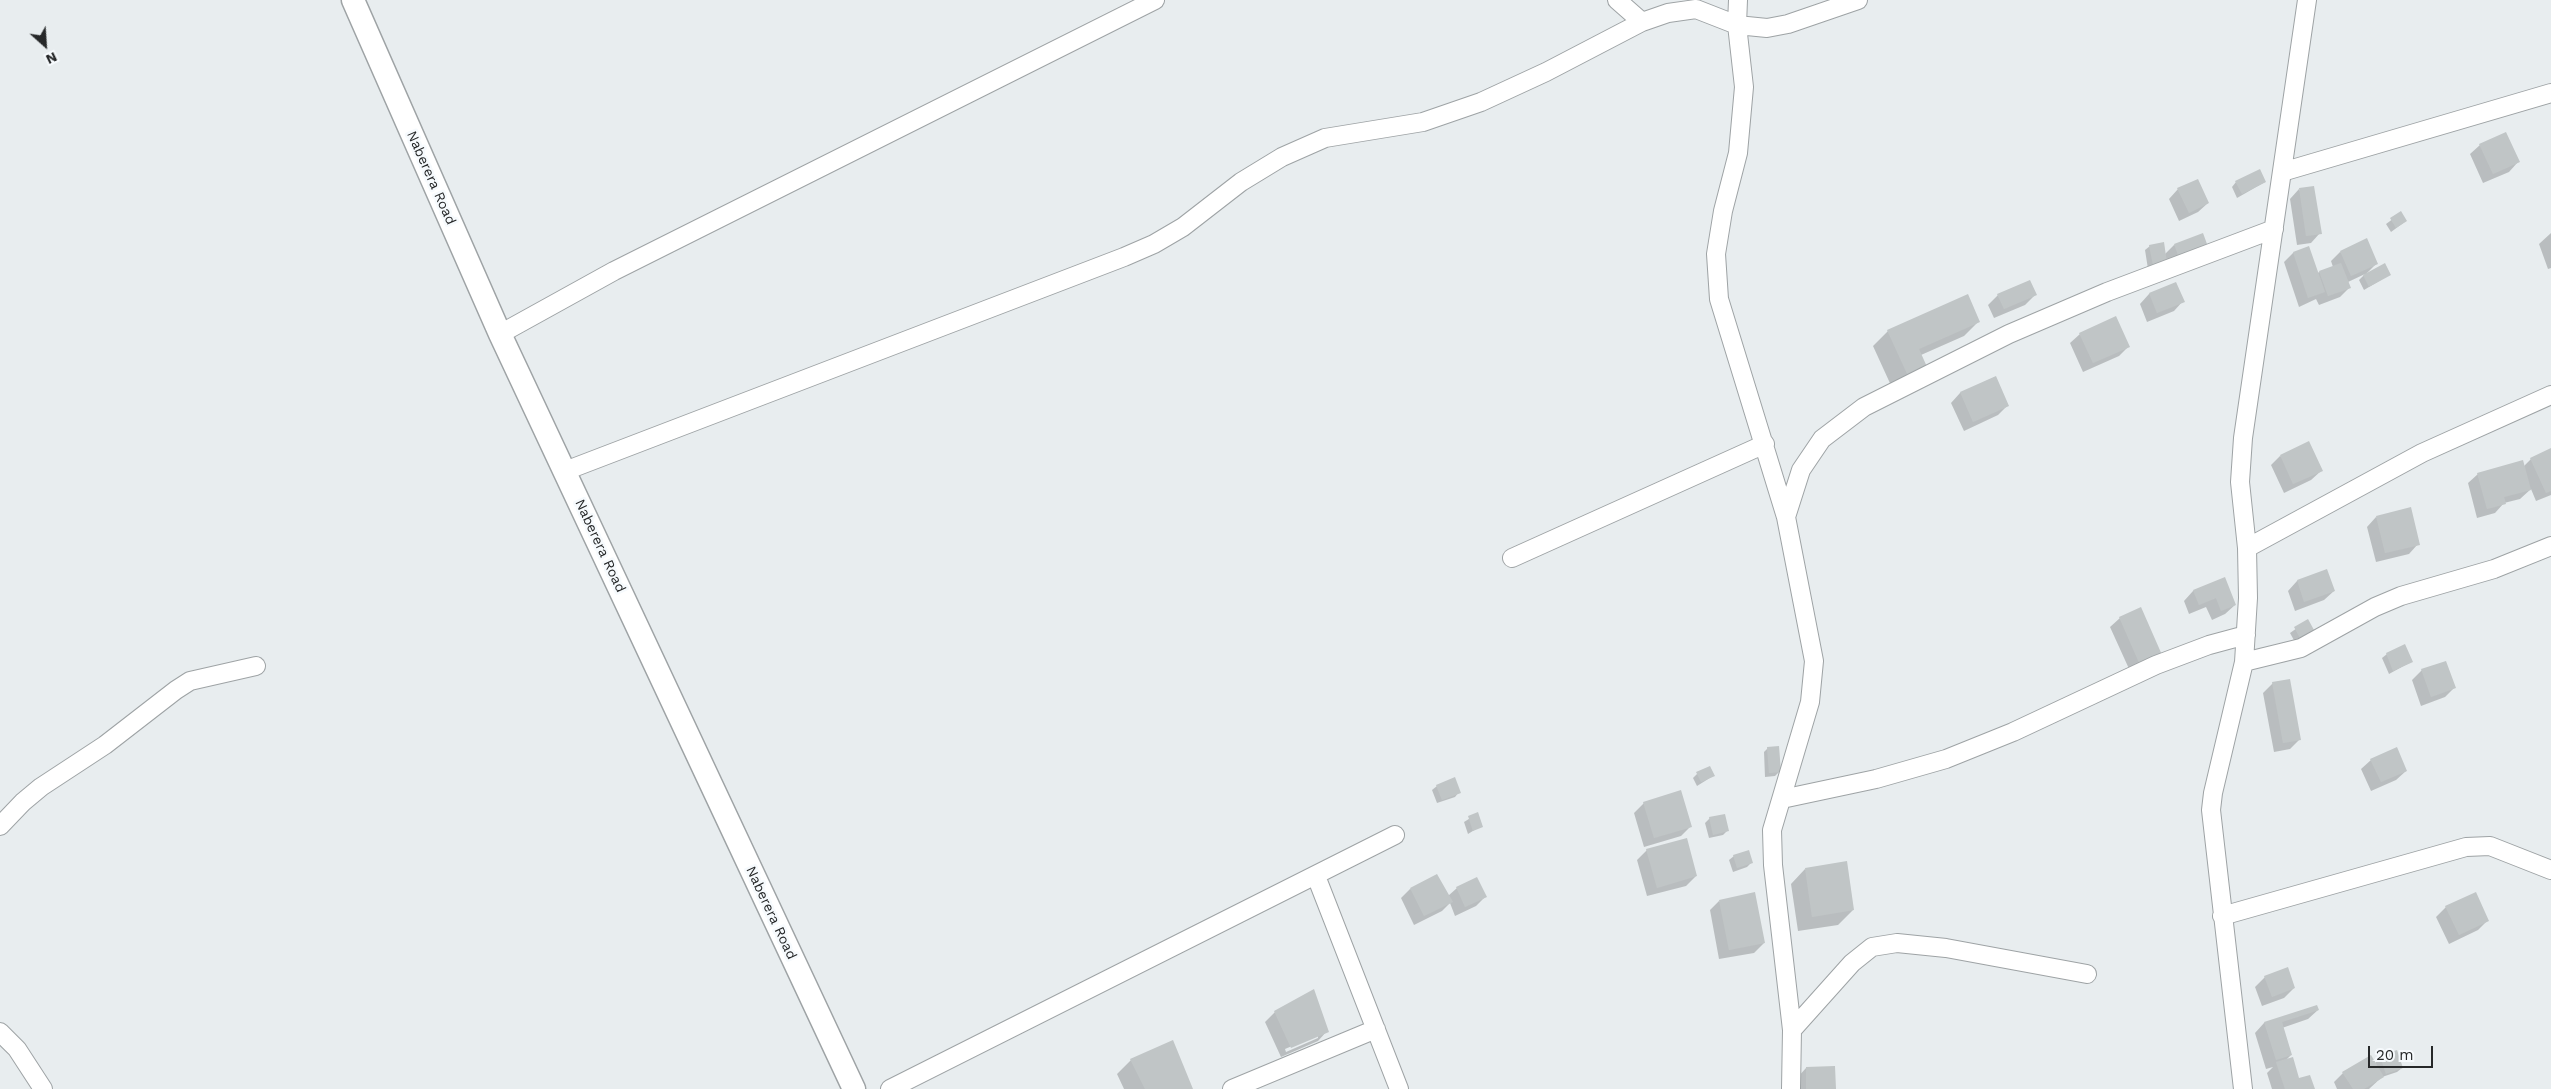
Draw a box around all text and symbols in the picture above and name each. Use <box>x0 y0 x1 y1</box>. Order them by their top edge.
north arrow <box>20 20 70 70</box>
text: N <box>43 49 60 68</box>
street label: Naberera Road <box>403 128 459 228</box>
street label: Naberera Road <box>571 497 629 595</box>
street label: Naberera Road <box>742 864 800 962</box>
scale bar <box>2371 1036 2436 1068</box>
text: 20 m <box>2376 1046 2414 1064</box>

